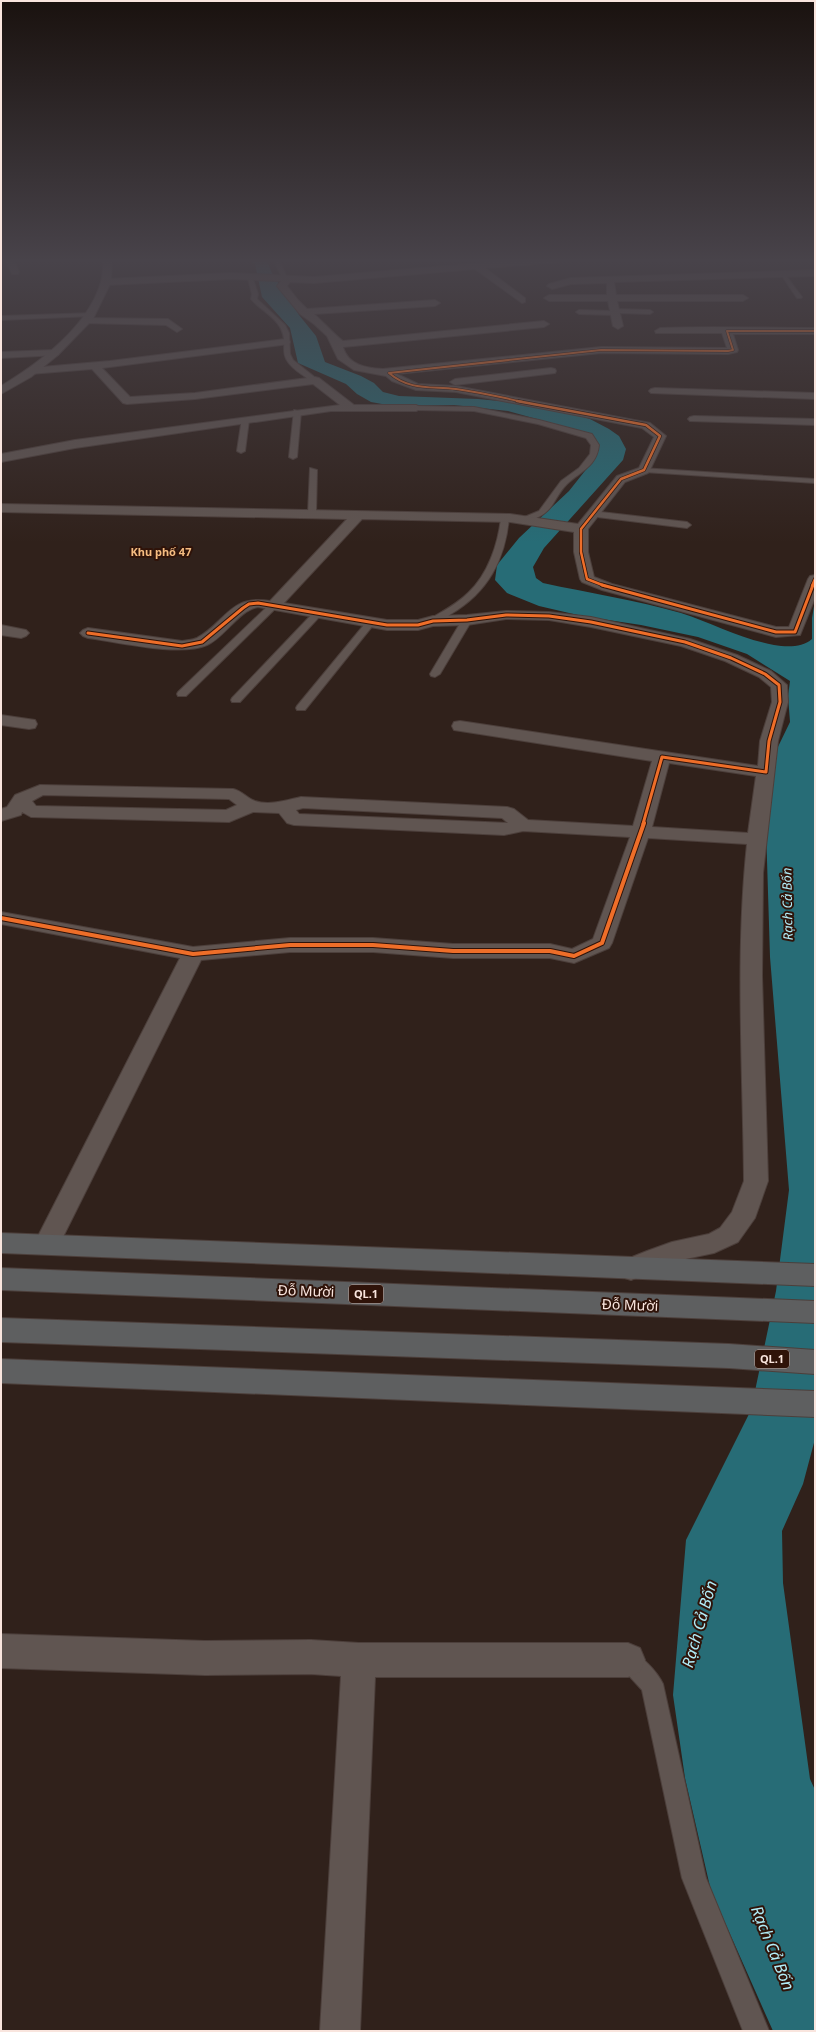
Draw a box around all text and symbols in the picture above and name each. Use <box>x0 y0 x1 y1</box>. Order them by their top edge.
district label: Khu phố 47 <box>131 544 191 559</box>
water label: Rạch Cả Bốn <box>777 868 797 940</box>
street label: Đỗ Mười <box>277 1280 335 1301</box>
road number: QL.1 <box>349 1285 383 1303</box>
street label: Đỗ Mười <box>601 1294 659 1315</box>
road number: QL.1 <box>755 1350 789 1368</box>
water label: Rạch Cả Bốn <box>676 1578 722 1670</box>
water label: Rạch Cả Bốn <box>746 1902 800 1994</box>

